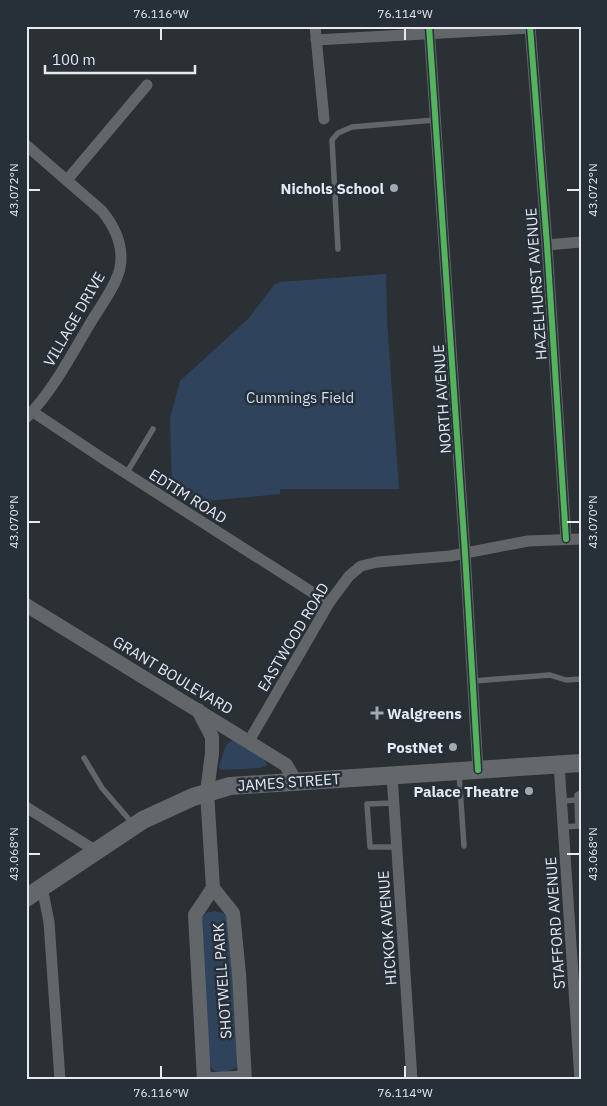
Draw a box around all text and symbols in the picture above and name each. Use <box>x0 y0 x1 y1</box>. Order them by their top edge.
text: 76.116°W <box>133 6 189 21</box>
text: 76.114°W <box>377 6 433 21</box>
scale bar <box>45 42 195 74</box>
text: 100 m <box>52 50 96 69</box>
text: 43.072°N <box>6 163 21 217</box>
text: 43.072°N <box>585 163 600 217</box>
place label: Nichols School <box>281 179 384 198</box>
marker: Nichols School <box>388 182 400 194</box>
street label: HAZELHURST AVENUE <box>521 207 551 361</box>
street label: VILLAGE DRIVE <box>39 268 109 370</box>
street label: NORTH AVENUE <box>429 344 455 454</box>
park label: Cummings Field <box>246 388 354 407</box>
street label: EDTIM ROAD <box>146 465 230 527</box>
text: 43.070°N <box>6 495 21 549</box>
text: 43.070°N <box>585 495 600 549</box>
street label: EASTWOOD ROAD <box>253 579 333 695</box>
street label: GRANT BOULEVARD <box>109 632 237 718</box>
place label: Walgreens <box>387 704 462 723</box>
marker: Walgreens <box>371 707 383 719</box>
place label: PostNet <box>387 738 443 757</box>
marker: PostNet <box>447 741 459 753</box>
street label: JAMES STREET <box>237 769 342 795</box>
place label: Palace Theatre <box>413 782 519 801</box>
marker: Palace Theatre <box>523 785 535 797</box>
text: 43.068°N <box>6 827 21 881</box>
text: 43.068°N <box>585 827 600 881</box>
street label: STAFFORD AVENUE <box>541 856 569 990</box>
street label: HICKOK AVENUE <box>374 870 400 986</box>
street label: SHOTWELL PARK <box>208 922 236 1040</box>
text: 76.116°W <box>133 1085 189 1100</box>
text: 76.114°W <box>377 1085 433 1100</box>

